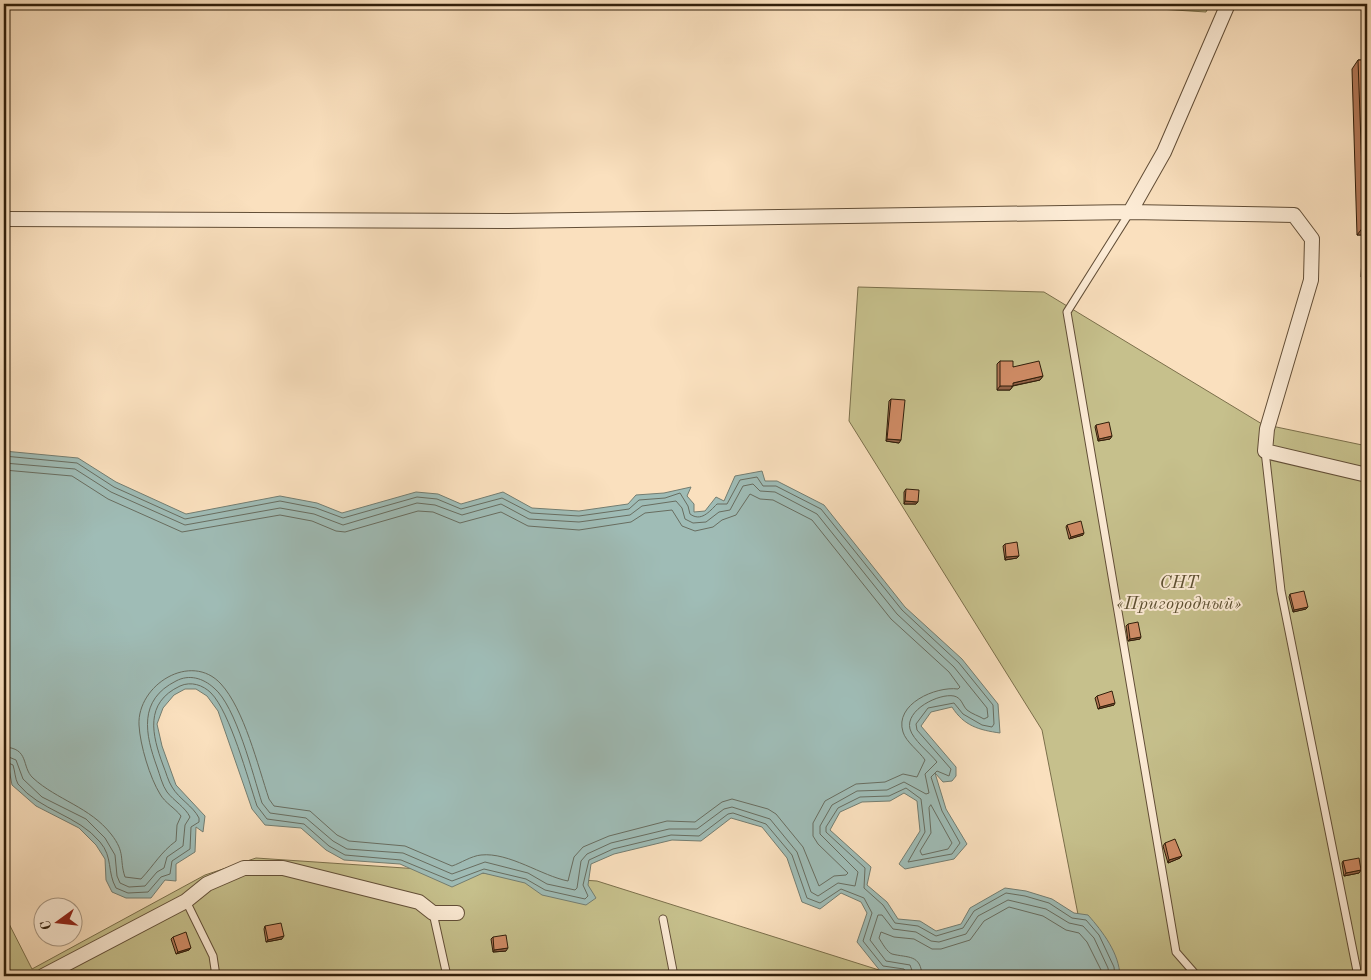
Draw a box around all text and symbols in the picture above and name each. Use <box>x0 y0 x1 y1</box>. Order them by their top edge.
park label: СНТ «Пригородный» <box>1116 574 1242 613</box>
north arrow <box>32 898 82 948</box>
text: С <box>38 919 54 931</box>

